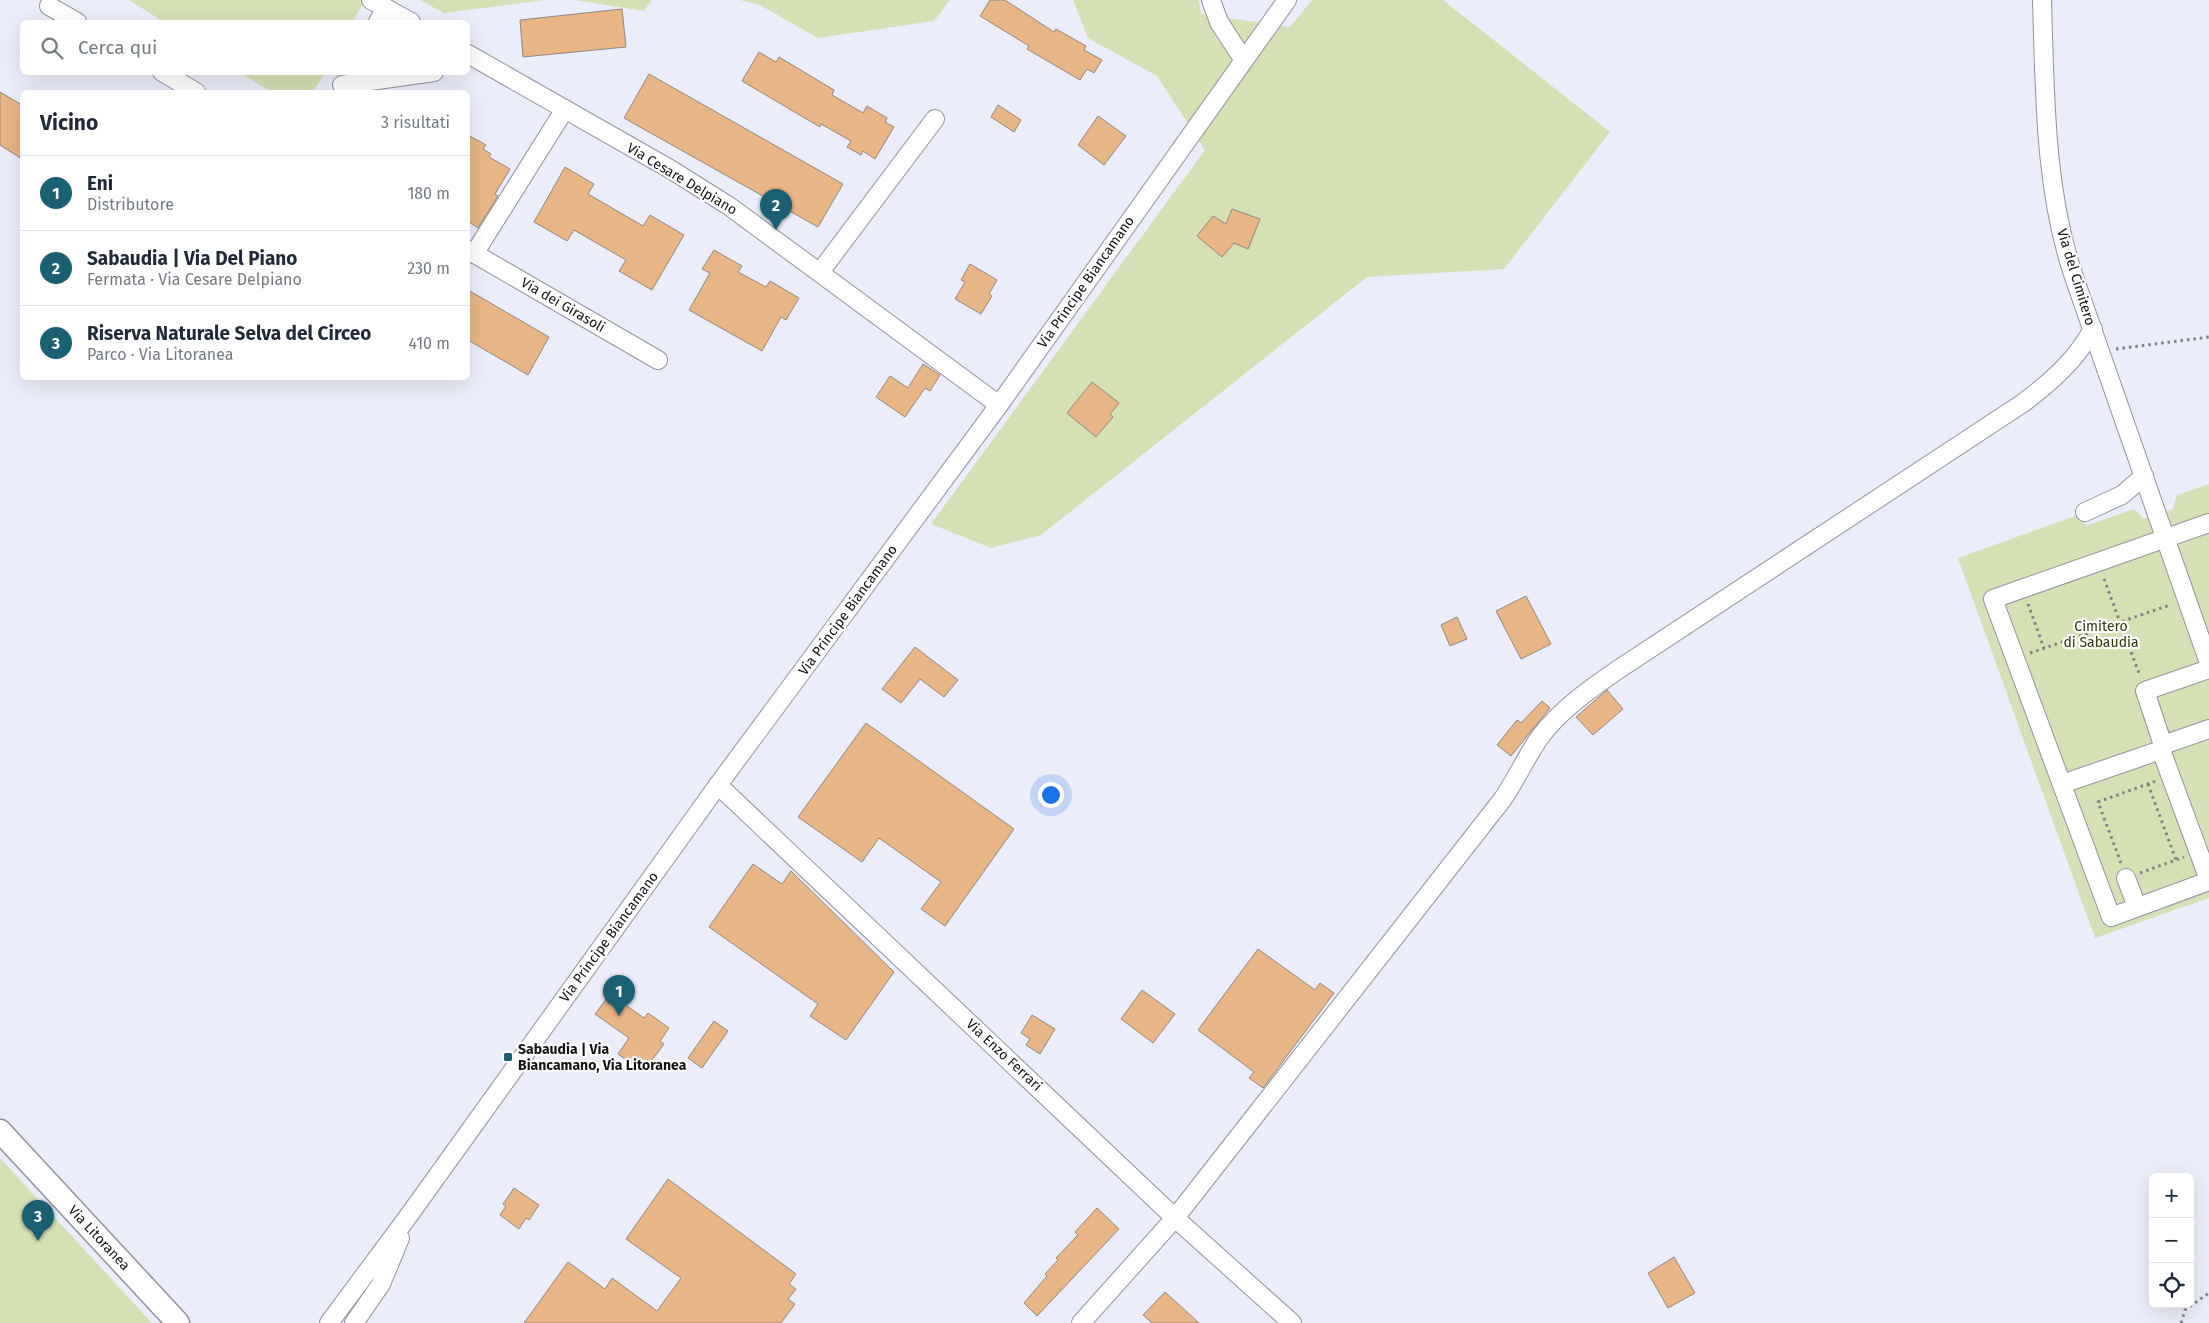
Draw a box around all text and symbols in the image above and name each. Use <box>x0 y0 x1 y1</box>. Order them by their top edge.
search box <box>20 20 470 75</box>
icon: search <box>38 34 66 62</box>
text: Cerca qui <box>78 36 157 59</box>
text: Vicino <box>40 110 98 136</box>
text: 3 risultati <box>381 113 450 132</box>
street label: Via Cesare Delpiano <box>624 139 740 219</box>
text: Eni <box>87 172 113 195</box>
text: 1 <box>52 184 60 203</box>
text: 180 m <box>407 184 450 203</box>
pin: 2 <box>760 189 792 230</box>
text: Distributore <box>87 195 174 214</box>
street label: Via Principe Biancamano <box>1034 213 1138 351</box>
street label: Via del Cimitero <box>2053 227 2099 327</box>
text: Sabaudia | Via Del Piano <box>87 247 297 270</box>
text: 2 <box>52 259 60 278</box>
text: 230 m <box>407 259 450 278</box>
text: Fermata · Via Cesare Delpiano <box>87 270 302 289</box>
street label: Via dei Girasoli <box>518 274 608 336</box>
text: Riserva Naturale Selva del Circeo <box>87 322 371 345</box>
text: 3 <box>52 334 60 353</box>
text: 410 m <box>409 334 450 353</box>
text: Parco · Via Litoranea <box>87 345 233 364</box>
street label: Via Principe Biancamano <box>795 541 901 679</box>
park label: Cimitero di Sabaudia <box>2063 618 2139 651</box>
your location <box>1038 782 1064 808</box>
street label: Via Principe Biancamano <box>556 868 662 1006</box>
pin: 1 <box>603 975 635 1016</box>
street label: Via Enzo Ferrari <box>962 1015 1046 1095</box>
place label: Sabaudia | Via Biancamano, Via Litoranea <box>518 1041 687 1074</box>
marker: Sabaudia | Via Biancamano, Via Litoranea <box>502 1051 514 1063</box>
map controls <box>2149 1173 2194 1308</box>
button: + <box>2149 1173 2194 1218</box>
pin: 3 <box>22 1200 54 1241</box>
street label: Via Litoranea <box>65 1202 133 1274</box>
button: − <box>2149 1218 2194 1263</box>
button: locate <box>2149 1263 2194 1308</box>

